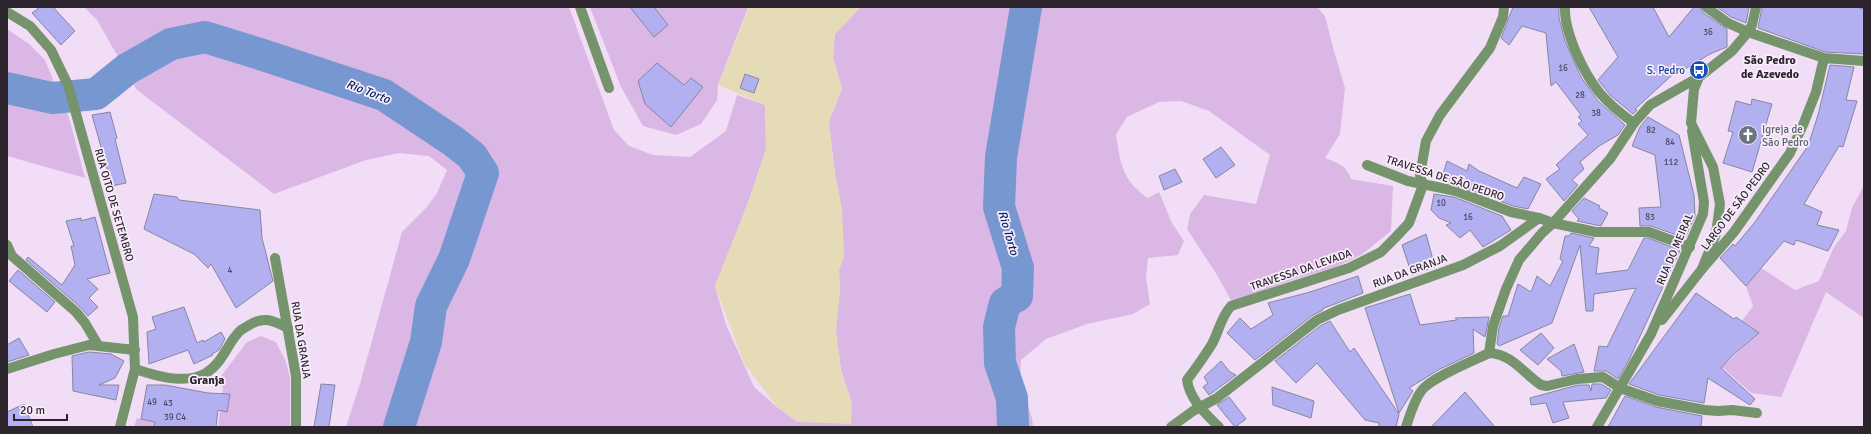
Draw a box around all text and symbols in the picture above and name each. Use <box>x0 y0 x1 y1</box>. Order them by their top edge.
house number: 36 <box>1703 27 1713 38</box>
district label: São Pedro de Azevedo <box>1741 53 1799 82</box>
bus stop icon: S. Pedro <box>1688 59 1710 81</box>
house number: 16 <box>1558 63 1568 74</box>
place label: S. Pedro <box>1647 64 1685 77</box>
water label: Rio Torto <box>344 77 393 107</box>
house number: 28 <box>1575 90 1585 101</box>
house number: 38 <box>1591 108 1601 119</box>
place label: Igreja de São Pedro <box>1762 123 1809 149</box>
church icon: Igreja de São Pedro <box>1737 124 1759 146</box>
house number: 82 <box>1646 125 1656 136</box>
house number: 84 <box>1665 137 1675 148</box>
street label: RUA OITO DE SETEMBRO <box>92 147 136 263</box>
street label: TRAVESSA DE SÃO PEDRO <box>1384 153 1506 203</box>
house number: 112 <box>1664 157 1678 168</box>
street label: LARGO DE SÃO PEDRO <box>1699 159 1773 253</box>
house number: 10 <box>1436 198 1446 209</box>
water label: Rio Torto <box>995 209 1022 258</box>
street label: RUA DO MEIRAL <box>1654 211 1696 287</box>
house number: 16 <box>1463 212 1473 223</box>
house number: 83 <box>1645 212 1655 223</box>
street label: TRAVESSA DA LEVADA <box>1249 246 1354 293</box>
street label: RUA DA GRANJA <box>1371 251 1449 290</box>
house number: 4 <box>228 265 233 276</box>
street label: RUA DA GRANJA <box>288 300 314 380</box>
district label: Granja <box>189 373 225 388</box>
scale bar <box>14 396 67 422</box>
house number: 49 <box>147 397 157 408</box>
house number: 43 <box>163 398 173 409</box>
text: 20 m <box>20 403 45 418</box>
house number: 39 C4 <box>164 412 186 423</box>

